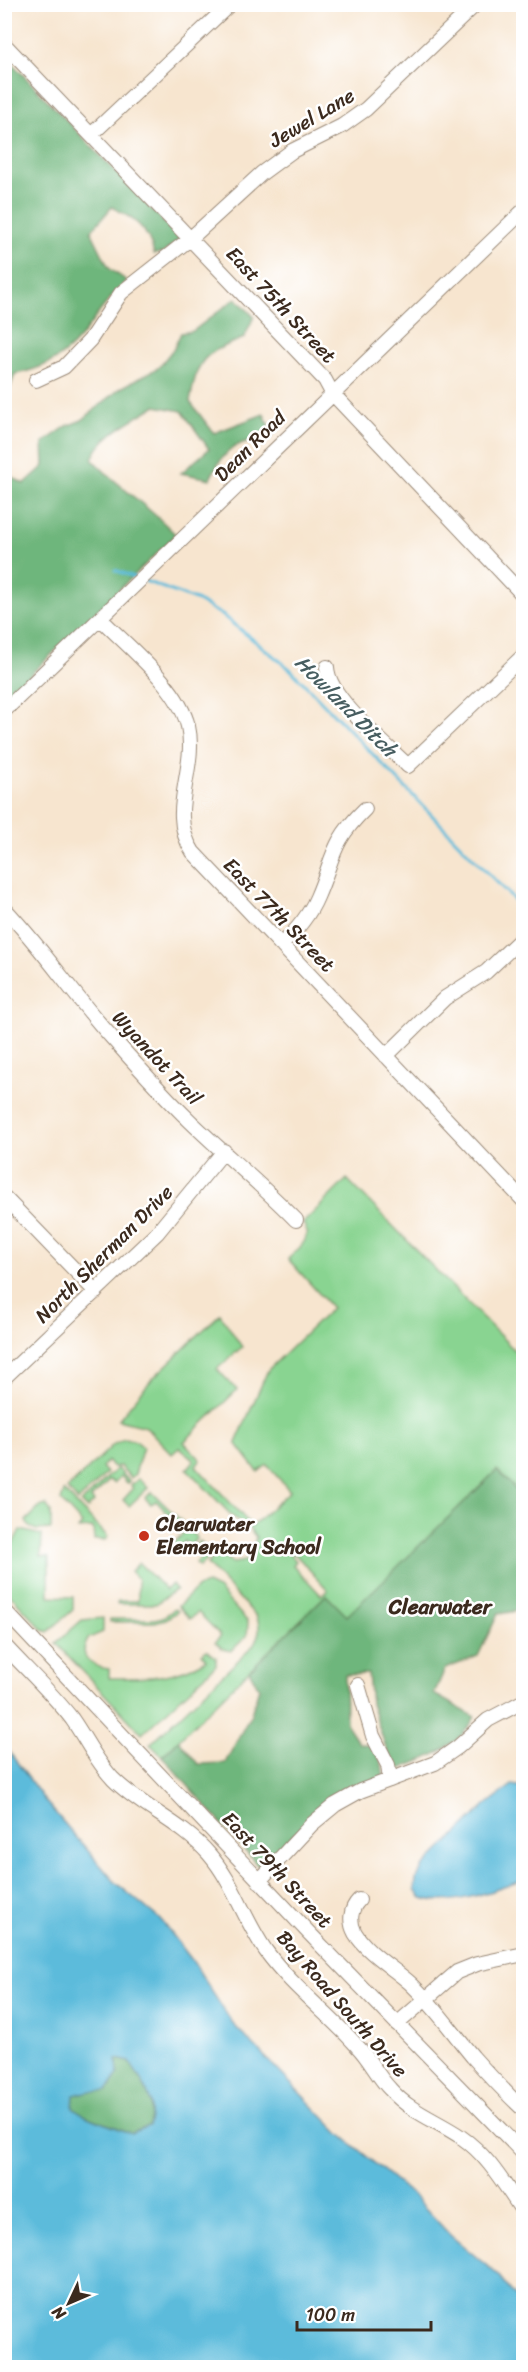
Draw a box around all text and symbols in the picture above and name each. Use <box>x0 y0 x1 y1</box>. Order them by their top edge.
street label: Jewel Lane <box>261 79 362 158</box>
street label: East 75th Street <box>217 238 345 372</box>
street label: Dean Road <box>205 400 296 491</box>
water label: Howland Ditch <box>285 645 408 768</box>
street label: East 77th Street <box>214 849 344 981</box>
street label: Wyandot Trail <box>103 1002 211 1114</box>
street label: North Sherman Drive <box>26 1176 182 1332</box>
place label: Clearwater Elementary School <box>155 1507 322 1565</box>
marker: Clearwater Elementary School <box>137 1529 151 1543</box>
district label: Clearwater <box>388 1588 494 1626</box>
street label: East 79th Street <box>213 1803 341 1937</box>
street label: Bay Road South Drive <box>267 1922 417 2086</box>
north arrow <box>39 2273 99 2333</box>
scale bar <box>297 2294 430 2332</box>
text: N <box>44 2298 74 2328</box>
text: 100 m <box>306 2299 355 2331</box>

